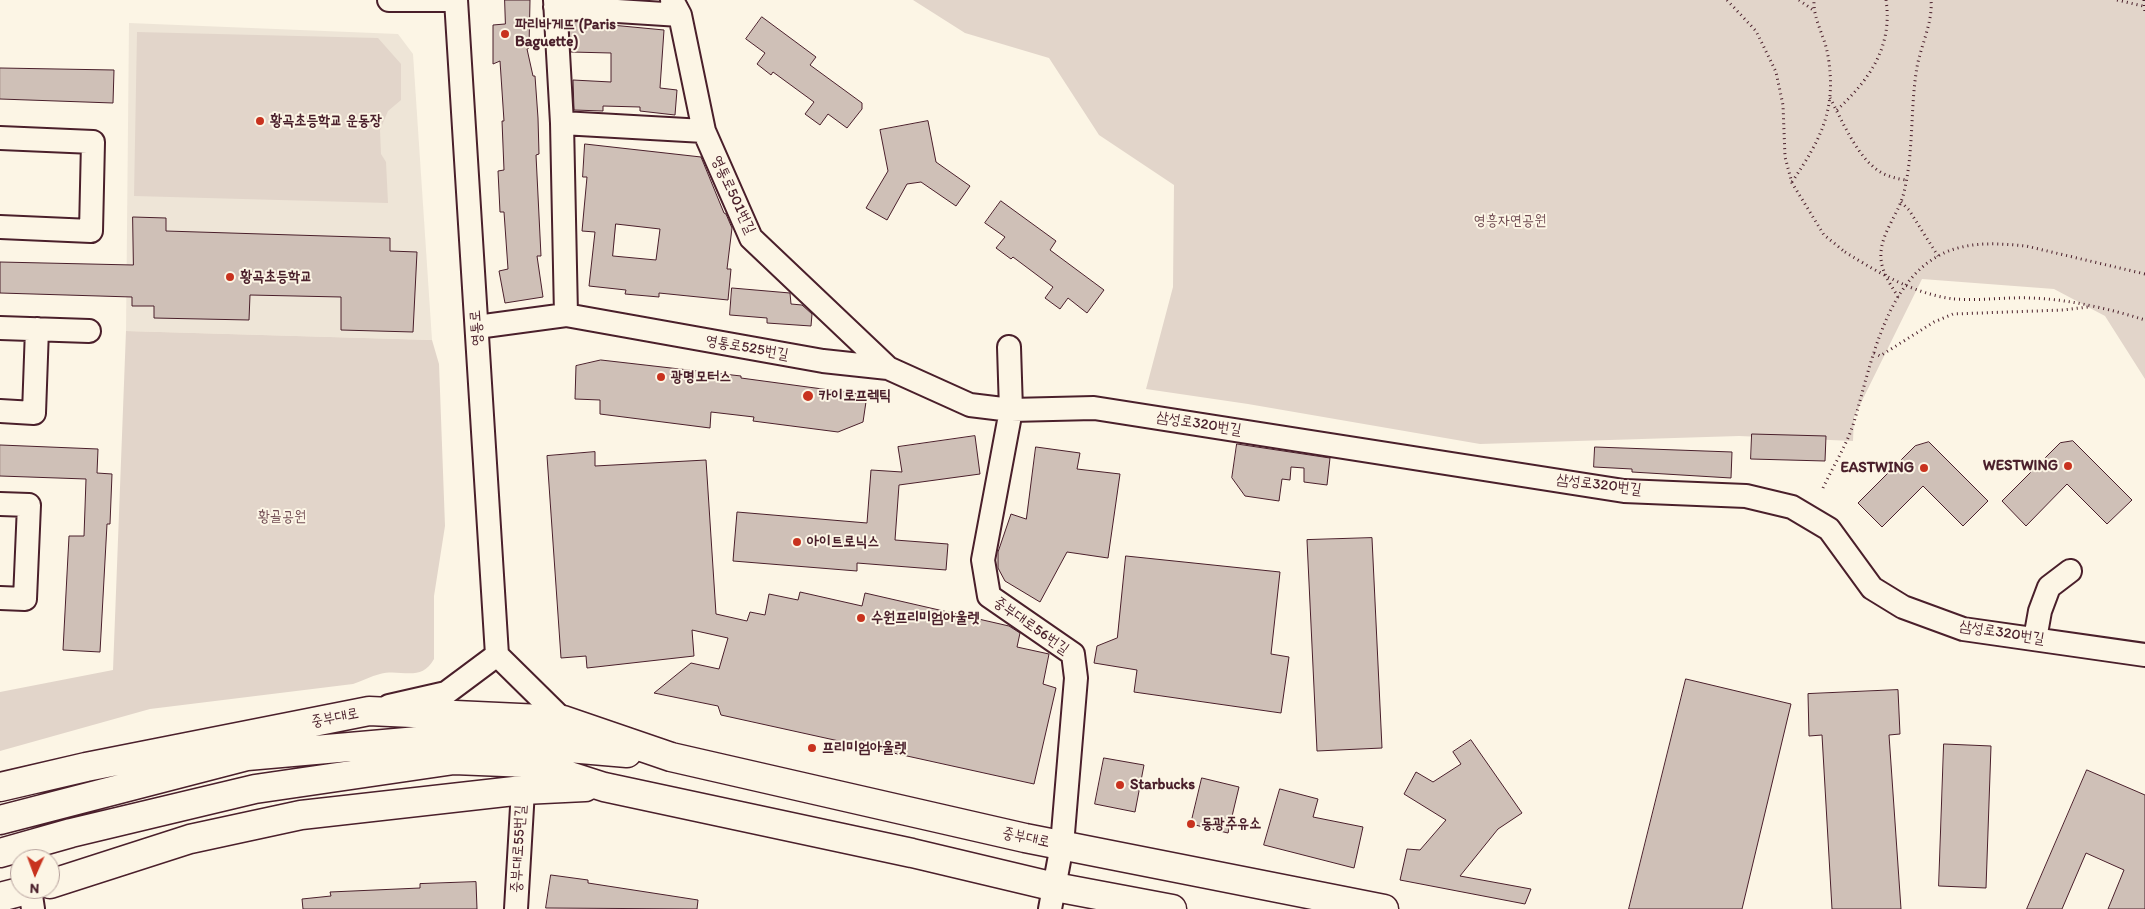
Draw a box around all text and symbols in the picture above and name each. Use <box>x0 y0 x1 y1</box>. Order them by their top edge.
place label: 파리바게뜨 (Paris Baguette) <box>515 16 616 51</box>
marker: 파리바게뜨 (Paris Baguette) <box>499 28 511 40</box>
place label: 황곡초등학교 운동장 <box>270 112 382 130</box>
marker: 황곡초등학교 운동장 <box>254 115 266 127</box>
street label: 영통로501번길 <box>707 153 759 237</box>
park label: 영흥자연공원 <box>1474 212 1546 230</box>
place label: 황곡초등학교 <box>240 268 312 286</box>
marker: 황곡초등학교 <box>224 271 236 283</box>
street label: 영통로 <box>467 309 487 347</box>
street label: 영통로525번길 <box>704 332 790 364</box>
place label: 광명모터스 <box>671 368 731 386</box>
marker: 광명모터스 <box>655 371 667 383</box>
place label: 카이로프렉틱 <box>819 387 891 405</box>
marker: 카이로프렉틱 <box>801 389 815 403</box>
street label: 삼성로320번길 <box>1155 408 1243 440</box>
place label: WESTWING <box>1983 457 2058 475</box>
place label: EASTWING <box>1840 459 1914 477</box>
marker: WESTWING <box>2062 460 2074 472</box>
marker: EASTWING <box>1918 462 1930 474</box>
street label: 삼성로320번길 <box>1555 471 1643 499</box>
park label: 황골공원 <box>258 508 306 526</box>
place label: 아이트로닉스 <box>807 533 879 551</box>
marker: 아이트로닉스 <box>791 536 803 548</box>
street label: 중부대로56번길 <box>990 593 1072 659</box>
place label: 수원프리미엄아울렛 <box>871 609 980 627</box>
marker: 수원프리미엄아울렛 <box>855 612 867 624</box>
street label: 삼성로320번길 <box>1958 617 2046 649</box>
street label: 중부대로 <box>310 705 360 731</box>
place label: 프리미엄아울렛 <box>822 739 906 757</box>
marker: 프리미엄아울렛 <box>806 742 818 754</box>
place label: Starbucks <box>1130 776 1195 794</box>
marker: Starbucks <box>1114 779 1126 791</box>
street label: 중부대로55번길 <box>508 805 530 893</box>
place label: 동광주유소 <box>1201 815 1261 833</box>
marker: 동광주유소 <box>1185 818 1197 830</box>
street label: 중부대로 <box>1001 824 1051 852</box>
north arrow <box>10 849 60 899</box>
text: N <box>29 880 40 897</box>

